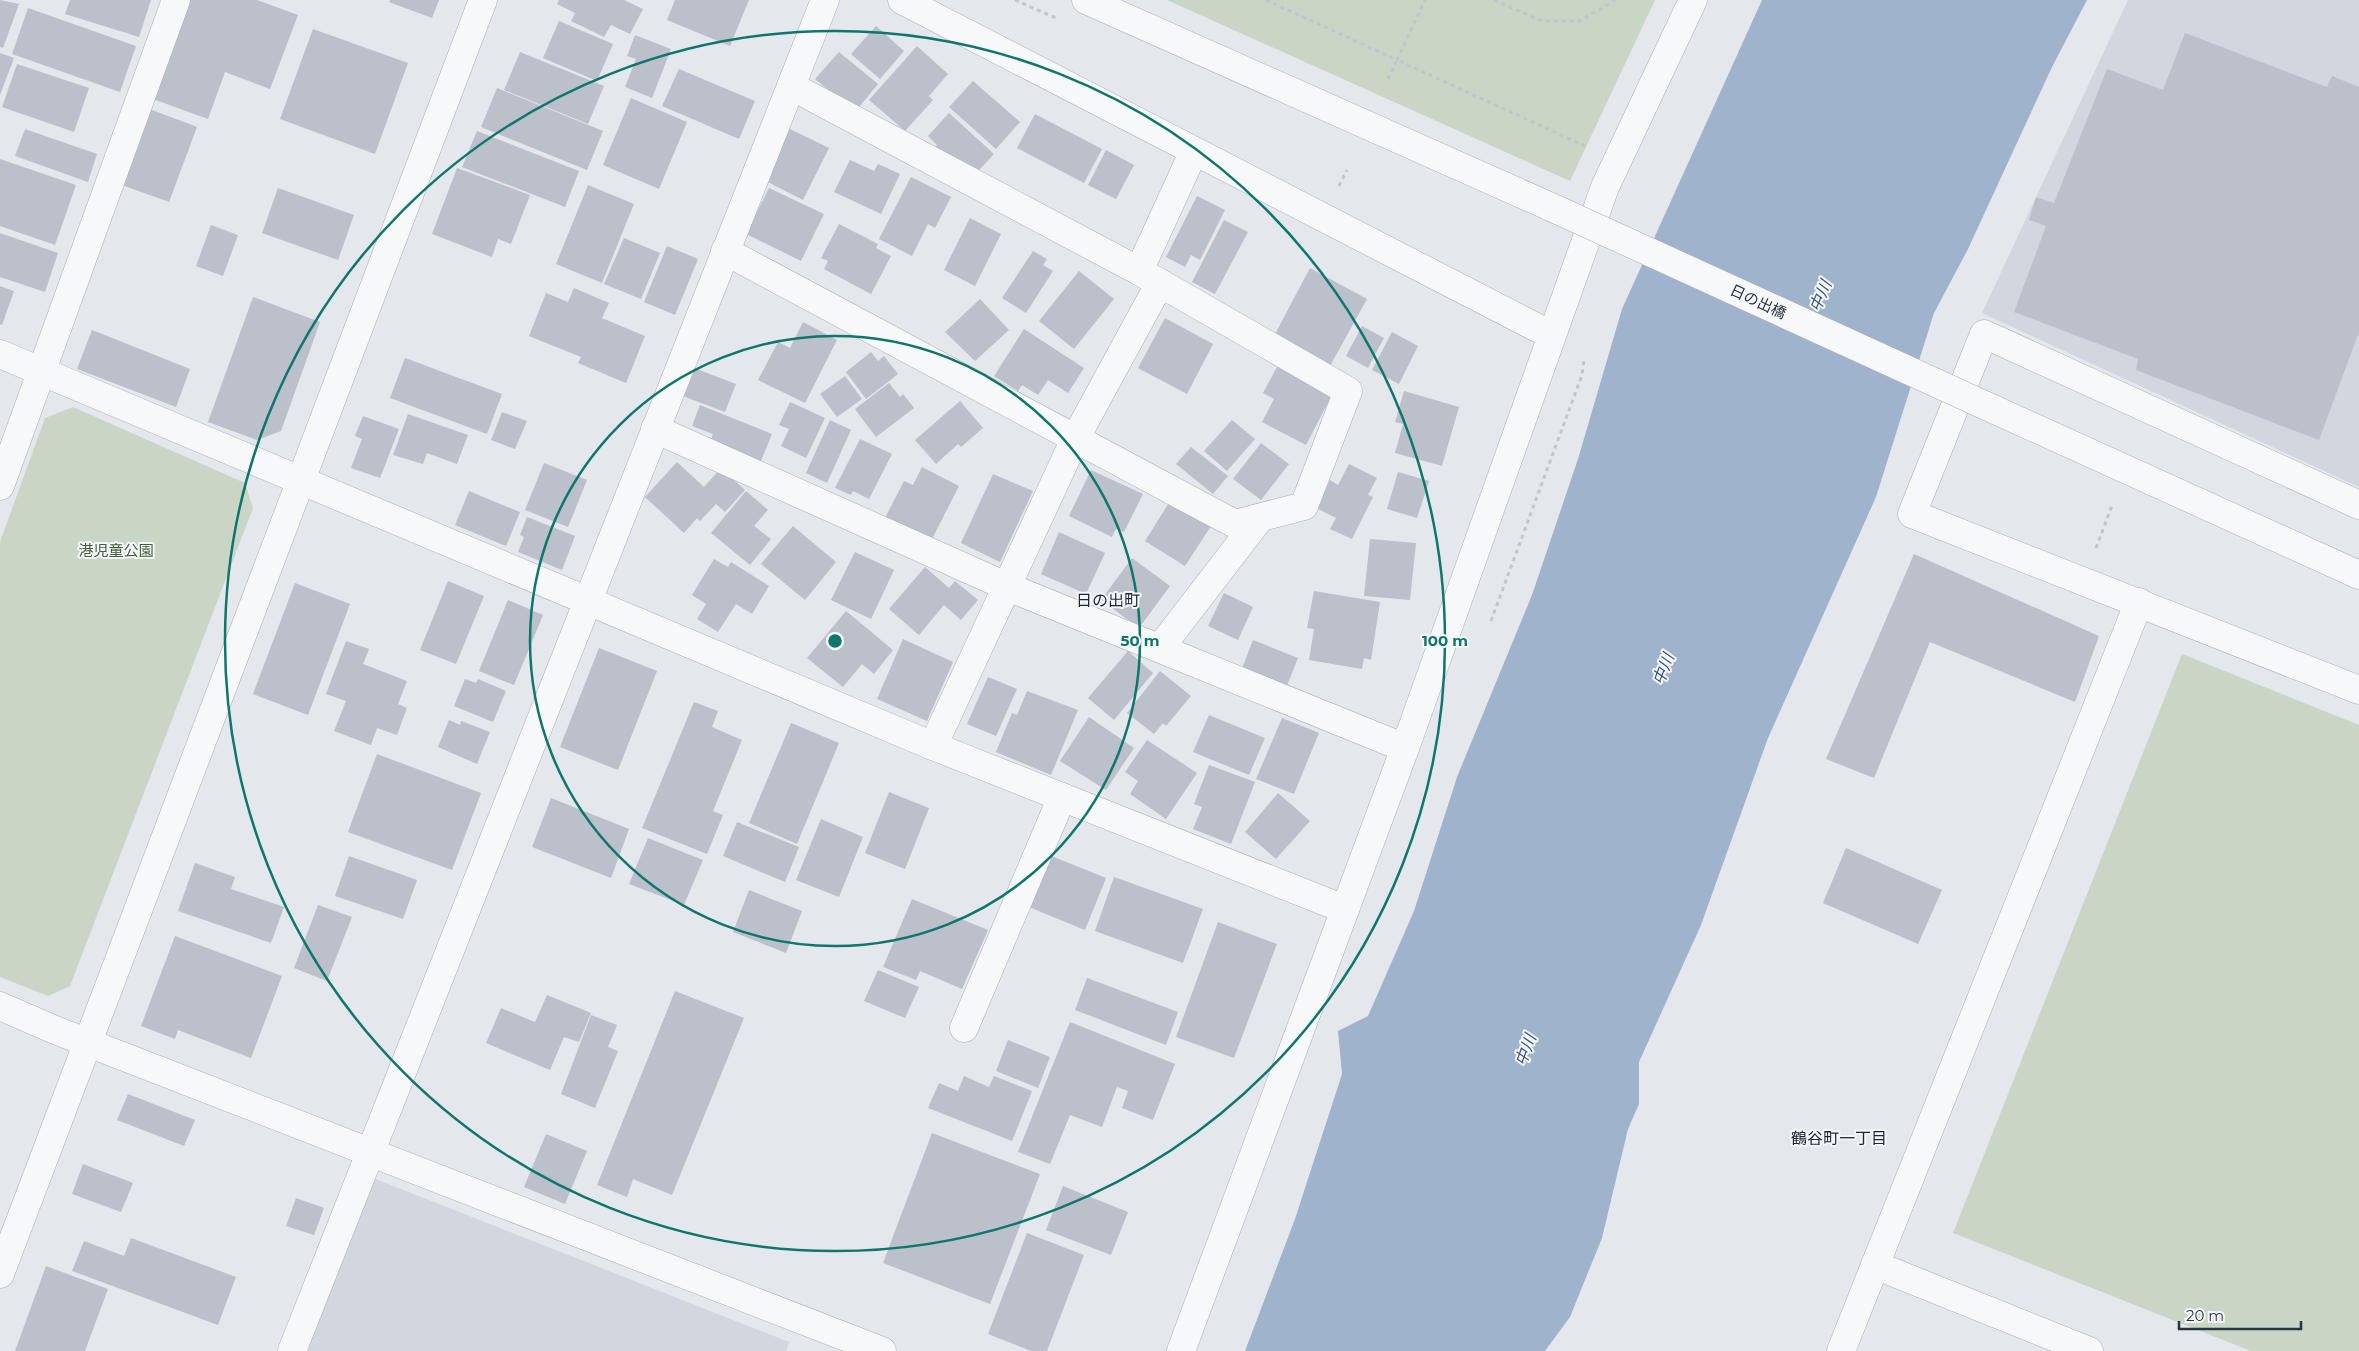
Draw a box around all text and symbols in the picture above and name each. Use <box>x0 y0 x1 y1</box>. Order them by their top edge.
water label: 中川 <box>1805 276 1836 315</box>
street label: 日の出橋 <box>1727 280 1789 323</box>
park label: 港児童公園 <box>78 541 154 560</box>
district label: 日の出町 <box>1076 591 1140 610</box>
text: 50 m <box>1120 631 1160 650</box>
text: 100 m <box>1422 631 1468 650</box>
centre of rings <box>826 632 844 650</box>
water label: 中川 <box>1649 649 1679 688</box>
water label: 中川 <box>1511 1030 1541 1068</box>
district label: 鶴谷町一丁目 <box>1791 1129 1887 1148</box>
scale bar <box>2179 1298 2302 1330</box>
text: 20 m <box>2186 1306 2224 1325</box>

